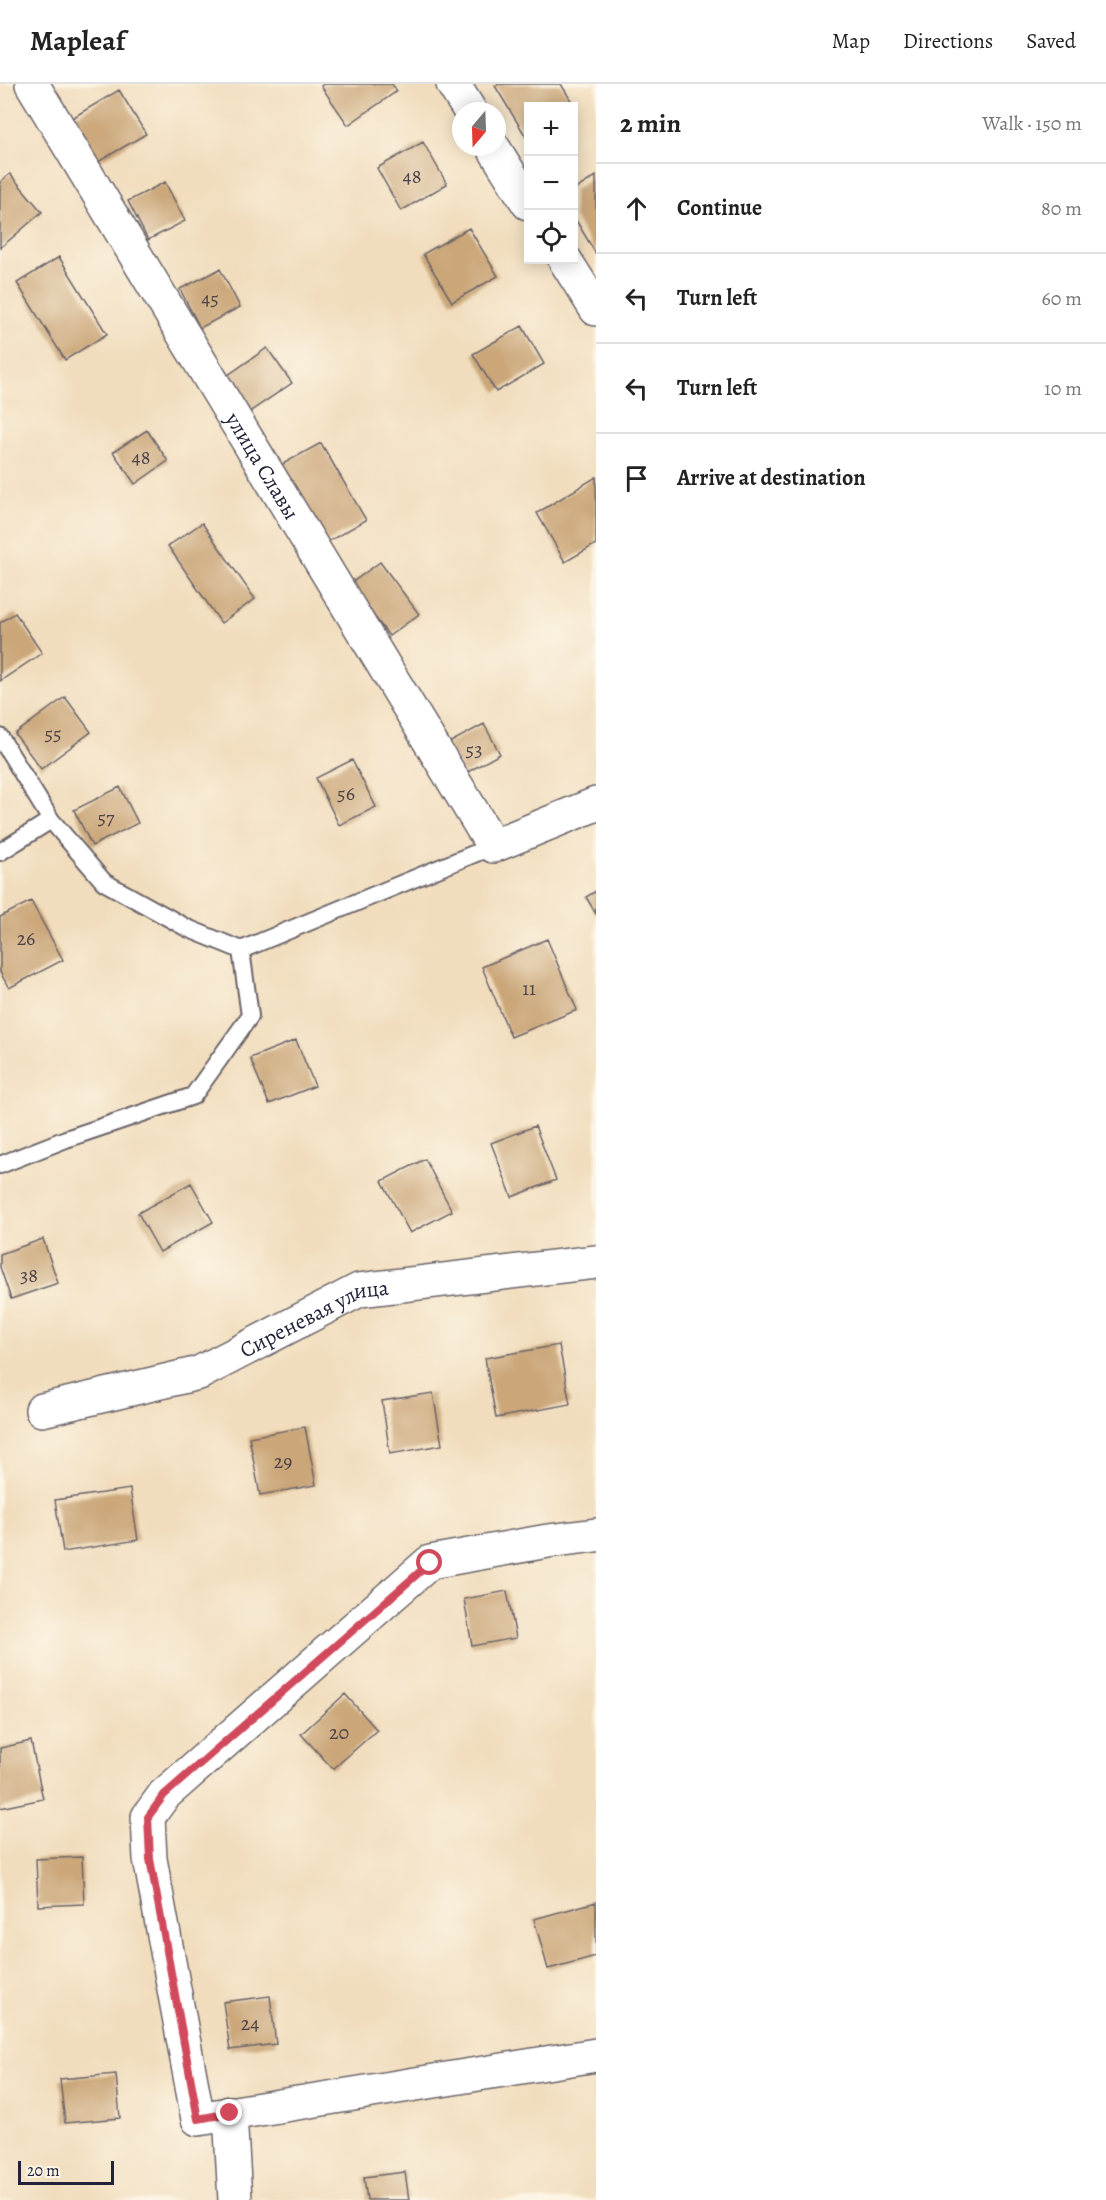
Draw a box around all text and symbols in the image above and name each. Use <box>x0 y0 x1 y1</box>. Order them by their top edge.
text: Mapleaf <box>30 22 125 60</box>
text: Map <box>832 27 870 55</box>
text: Directions <box>903 27 993 55</box>
text: Saved <box>1026 27 1076 55</box>
north arrow <box>452 102 506 156</box>
map controls <box>524 102 578 264</box>
button: + <box>524 102 578 156</box>
text: 2 min <box>620 106 681 141</box>
text: Walk · 150 m <box>982 110 1082 137</box>
button: − <box>524 156 578 210</box>
house number: 48 <box>403 163 421 190</box>
icon: ahead <box>620 192 653 225</box>
text: Continue <box>677 193 762 223</box>
text: 80 m <box>1041 195 1082 222</box>
button: locate <box>524 210 578 264</box>
icon: left <box>620 282 653 315</box>
text: Turn left <box>677 283 757 313</box>
house number: 45 <box>201 285 219 312</box>
text: 60 m <box>1042 285 1082 312</box>
icon: left <box>620 372 653 405</box>
text: Turn left <box>677 373 757 403</box>
text: 10 m <box>1044 375 1082 402</box>
street label: улица Славы <box>217 406 306 525</box>
house number: 48 <box>132 444 150 471</box>
icon: arrive <box>620 462 653 495</box>
text: Arrive at destination <box>677 463 866 493</box>
house number: 55 <box>44 720 62 747</box>
house number: 53 <box>466 736 482 763</box>
house number: 56 <box>337 780 355 807</box>
house number: 57 <box>98 804 115 831</box>
house number: 26 <box>17 925 35 952</box>
house number: 11 <box>522 975 536 1002</box>
house number: 38 <box>20 1262 38 1289</box>
street label: Сиреневая улица <box>235 1273 391 1365</box>
house number: 29 <box>274 1448 292 1475</box>
route start <box>416 1549 442 1575</box>
house number: 20 <box>329 1719 349 1746</box>
house number: 24 <box>241 2010 259 2037</box>
route end <box>216 2099 242 2125</box>
scale bar <box>18 2158 114 2186</box>
text: 20 m <box>27 2160 60 2182</box>

